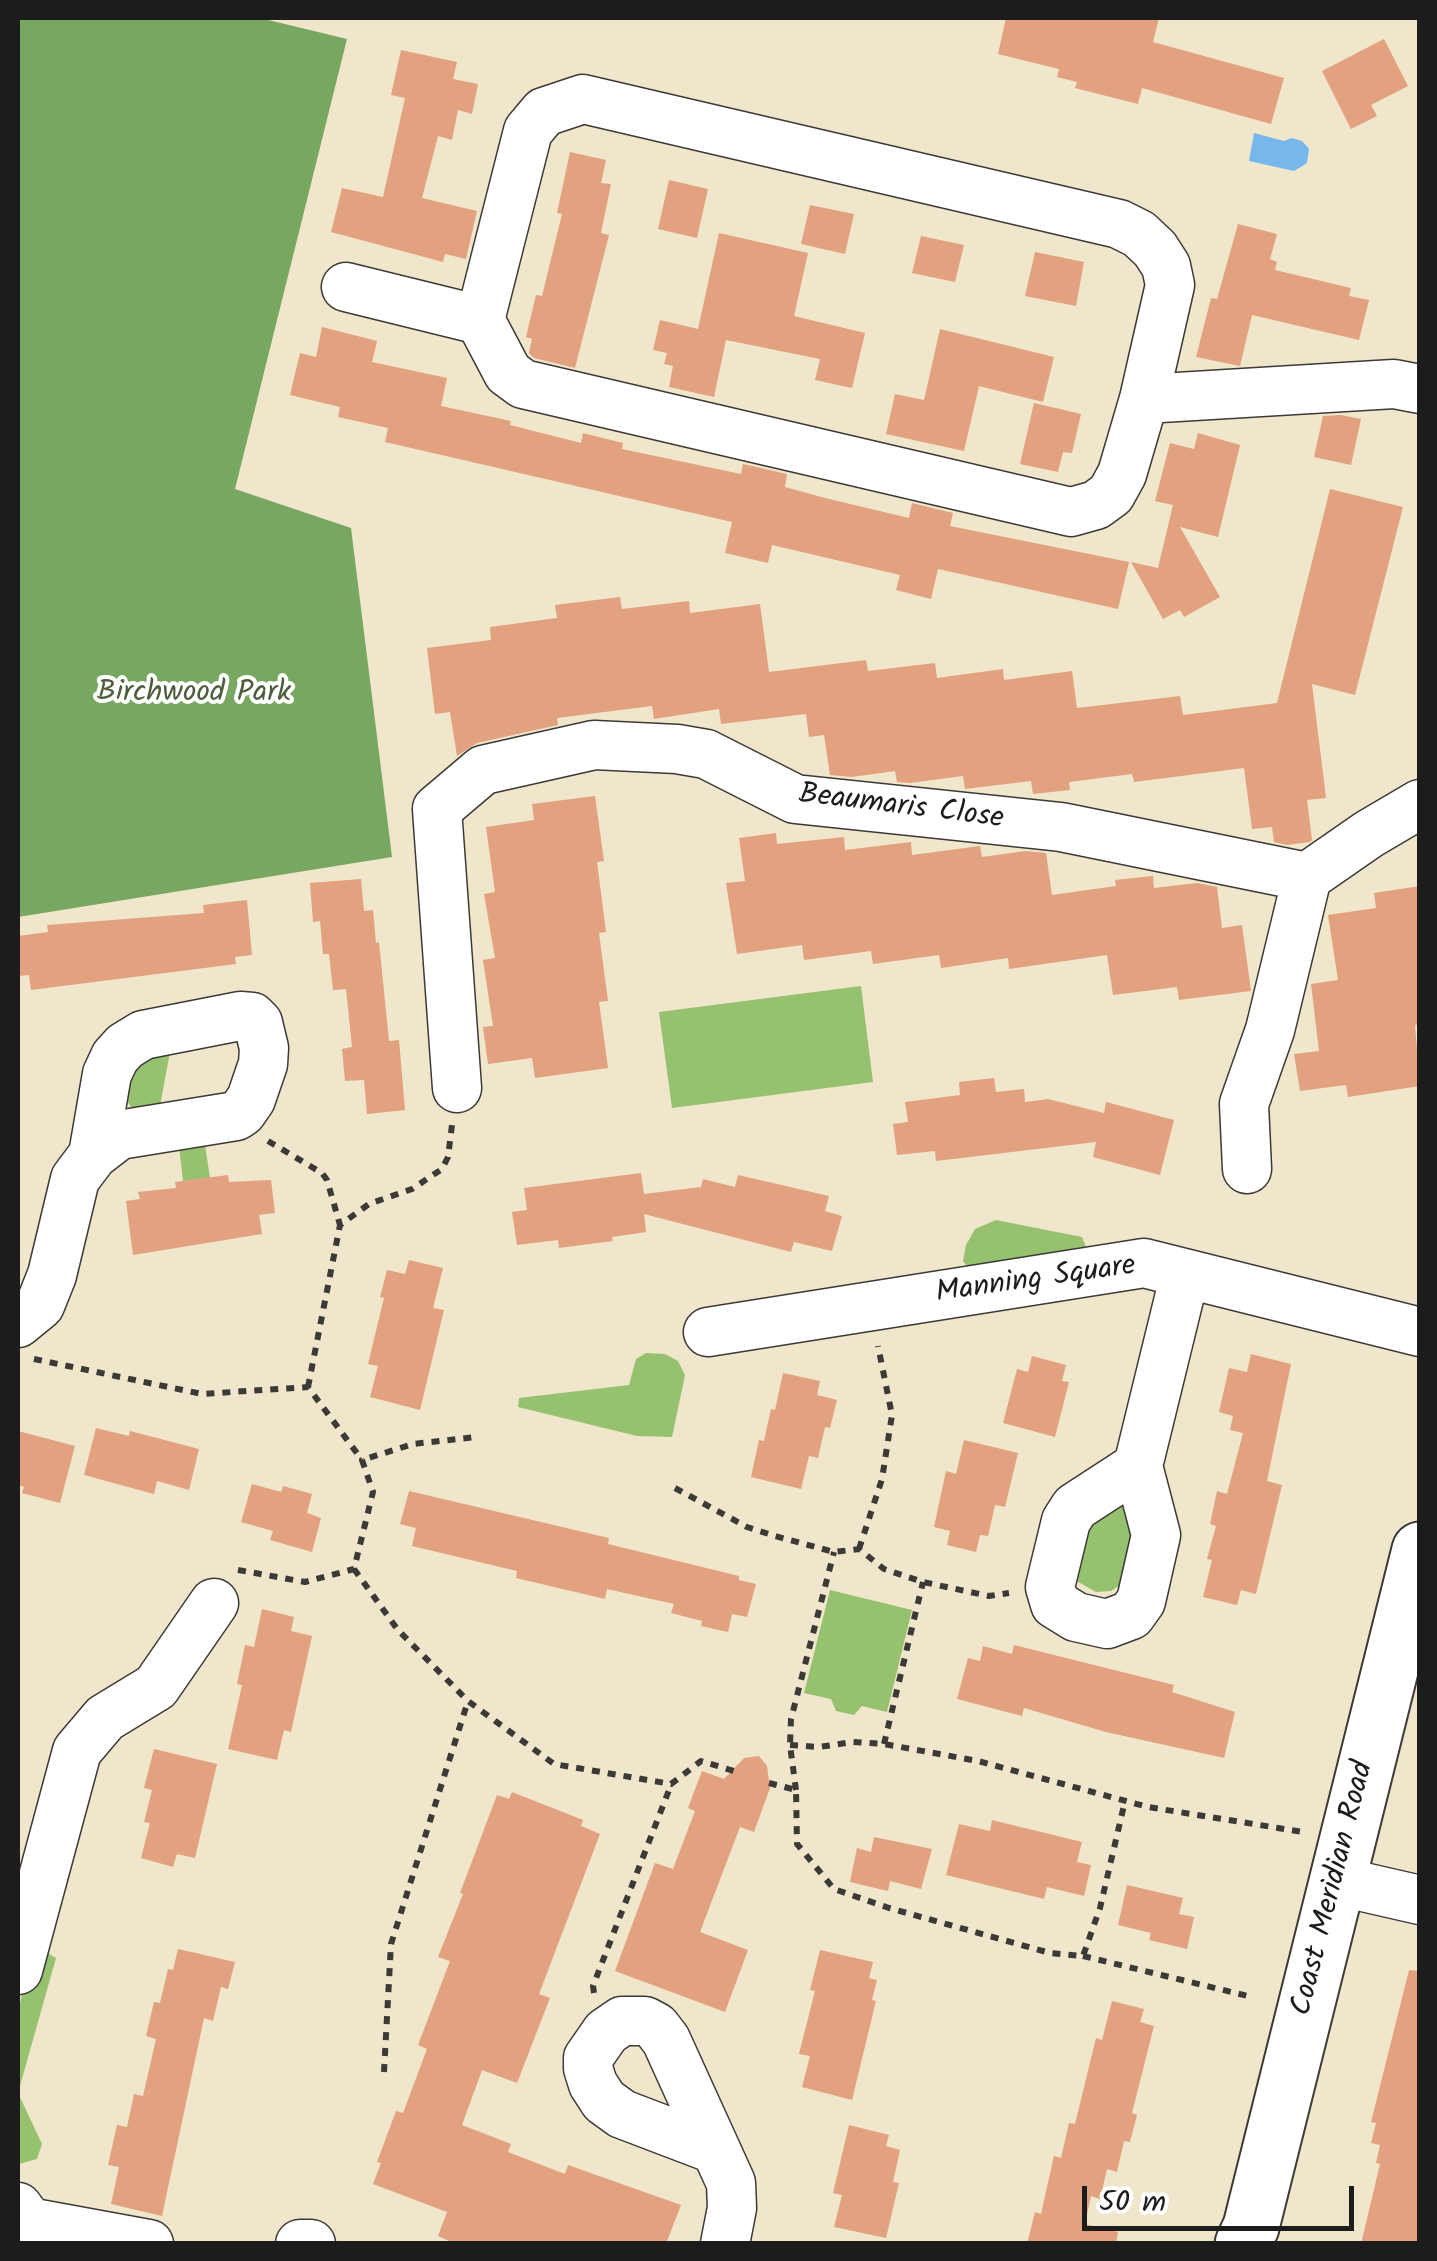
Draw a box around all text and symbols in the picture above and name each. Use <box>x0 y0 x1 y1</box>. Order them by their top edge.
park label: Birchwood Park <box>97 677 291 713</box>
street label: Beaumaris Close <box>797 779 1005 839</box>
street label: Manning Square <box>934 1250 1138 1314</box>
street label: Coast Meridian Road <box>1286 1758 1384 2020</box>
scale bar <box>1087 2166 1360 2228</box>
text: 50 m <box>1099 2179 1166 2227</box>

